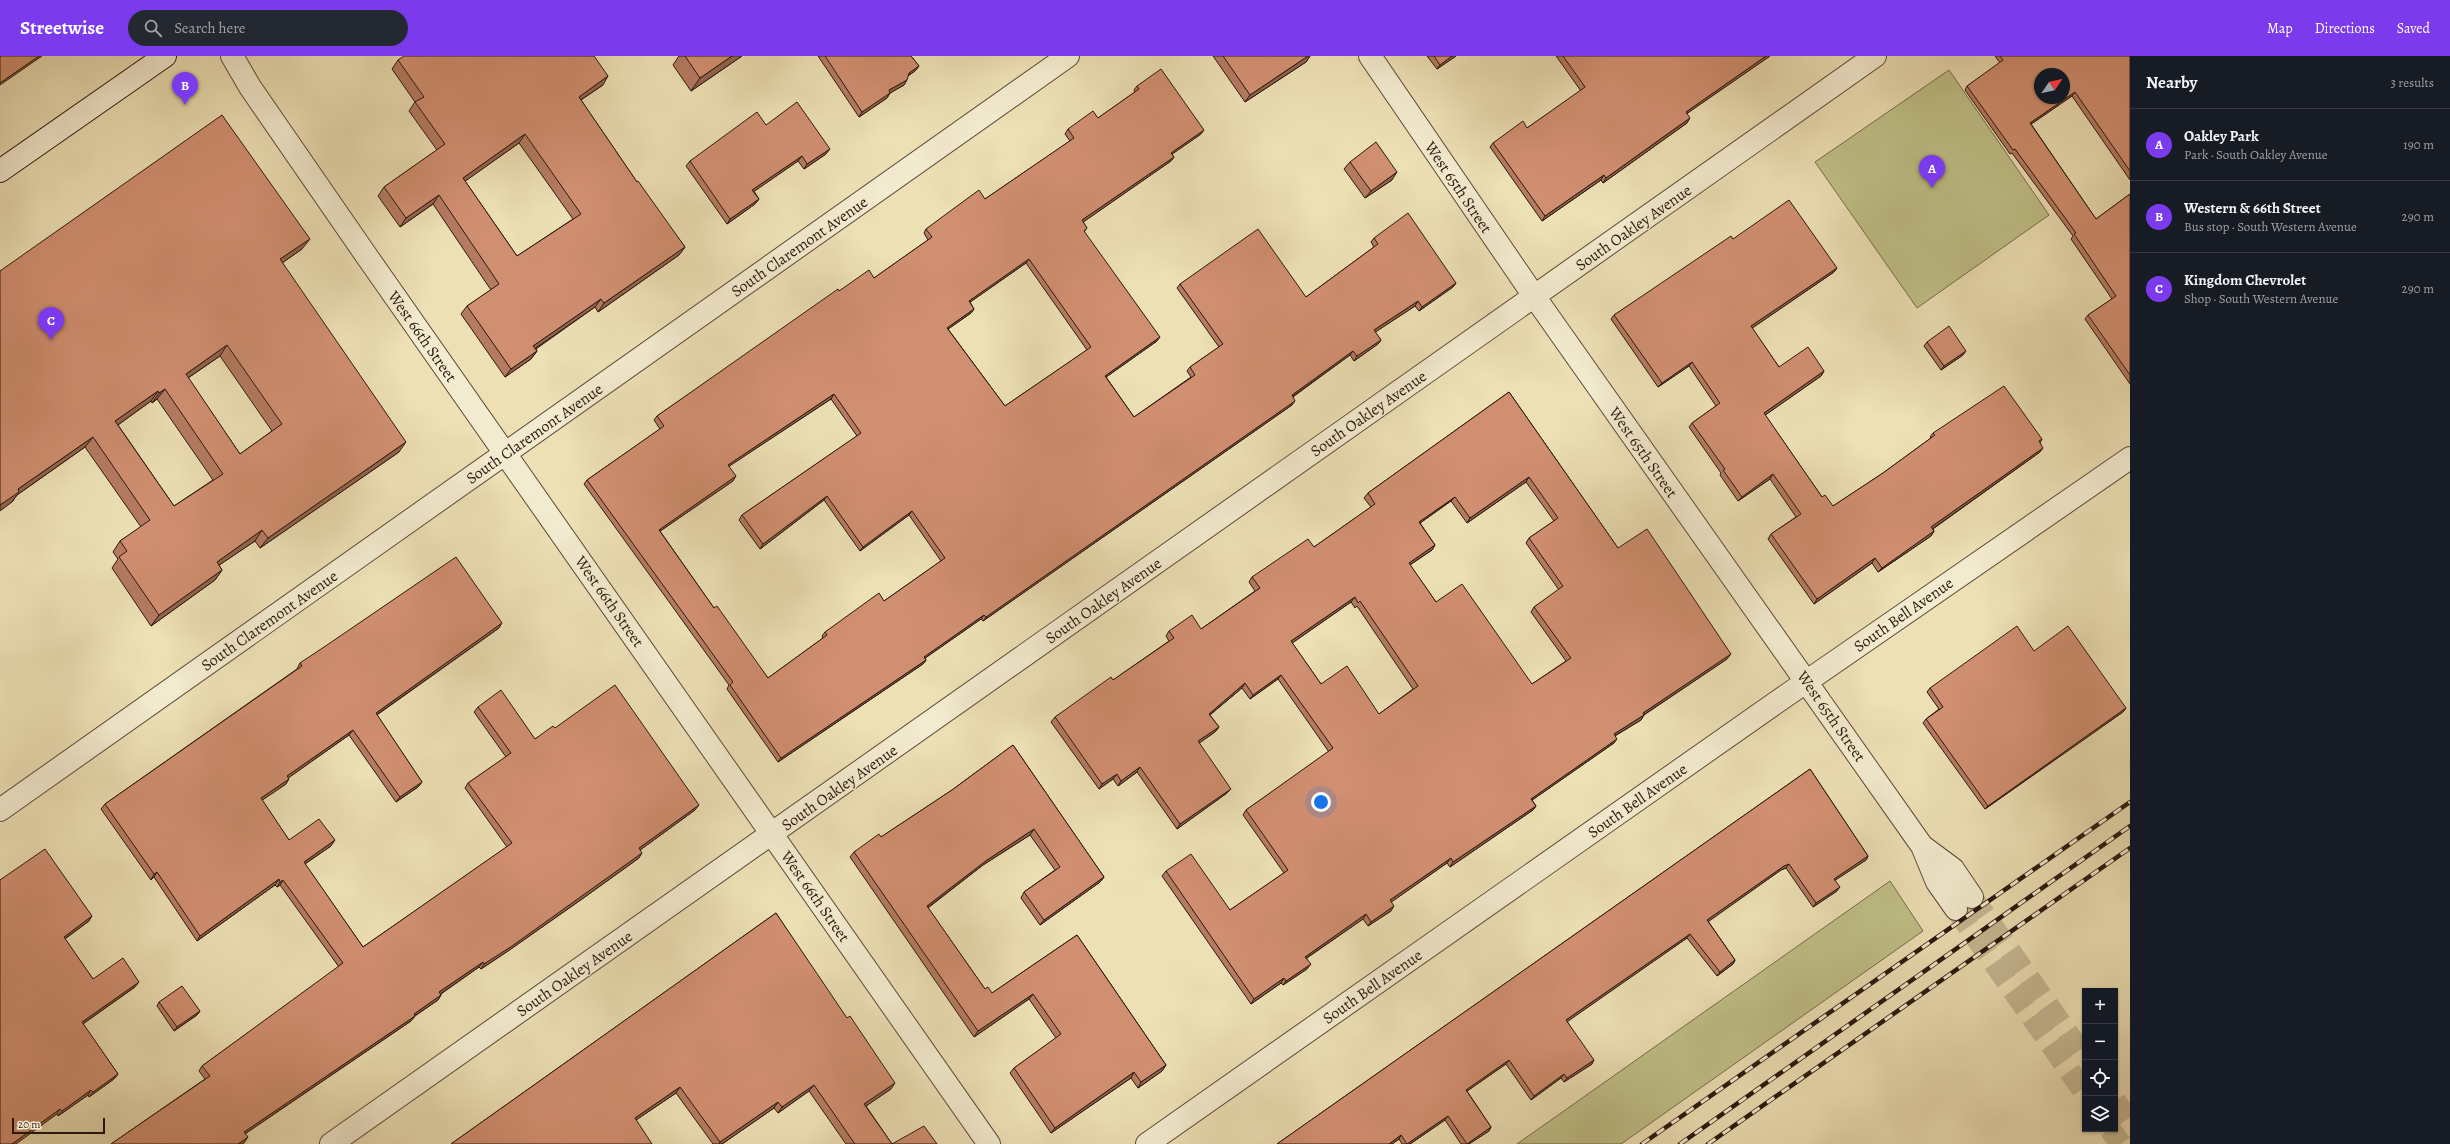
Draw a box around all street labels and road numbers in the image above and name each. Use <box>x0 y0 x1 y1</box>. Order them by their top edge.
street label: West 65th Street <box>1419 136 1497 238</box>
street label: South Oakley Avenue <box>1571 179 1696 276</box>
street label: South Claremont Avenue <box>727 191 872 302</box>
street label: West 66th Street <box>382 286 462 387</box>
street label: South Oakley Avenue <box>1306 365 1431 462</box>
street label: South Claremont Avenue <box>462 378 607 489</box>
street label: West 65th Street <box>1603 402 1683 502</box>
street label: West 66th Street <box>569 551 649 652</box>
street label: South Oakley Avenue <box>1041 552 1166 649</box>
street label: South Claremont Avenue <box>197 565 342 676</box>
street label: South Bell Avenue <box>1849 572 1958 657</box>
street label: West 65th Street <box>1791 666 1871 766</box>
street label: South Oakley Avenue <box>777 739 902 836</box>
street label: South Bell Avenue <box>1583 758 1692 843</box>
street label: West 66th Street <box>775 846 855 947</box>
street label: South Oakley Avenue <box>512 925 637 1022</box>
street label: South Bell Avenue <box>1318 944 1427 1029</box>

